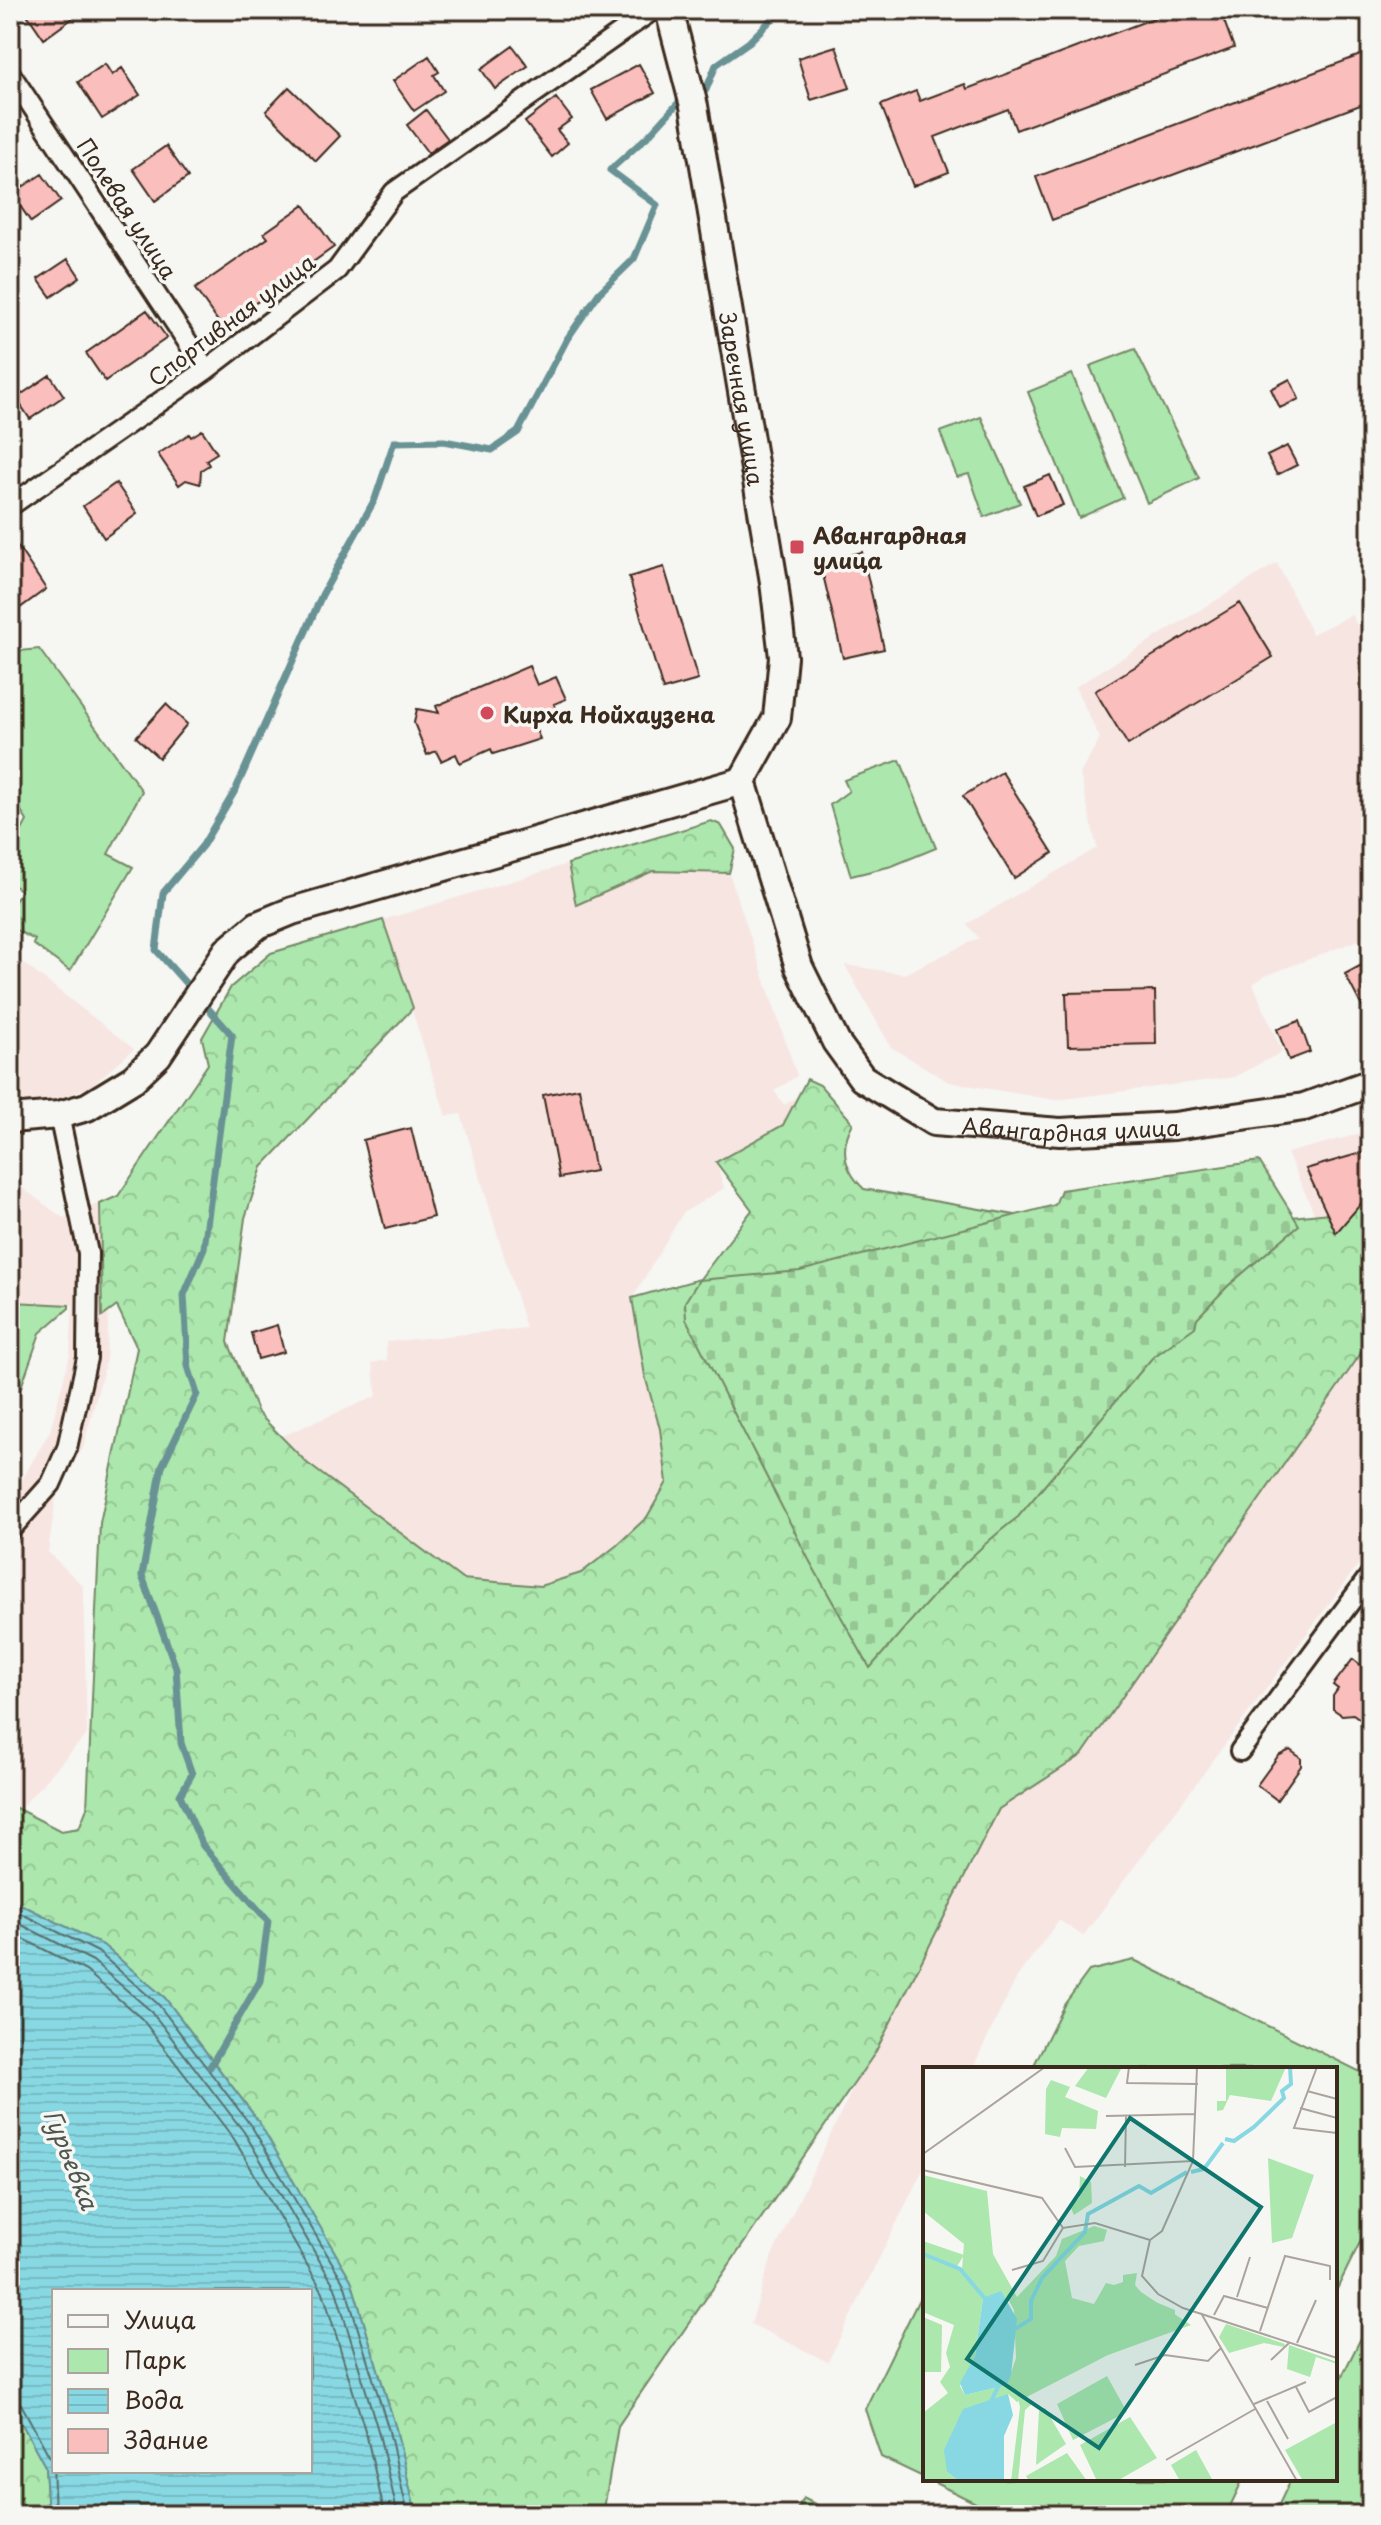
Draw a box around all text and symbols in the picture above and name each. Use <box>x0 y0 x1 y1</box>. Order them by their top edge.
street label: Полевая улица <box>70 131 186 285</box>
street label: Спортивная улица <box>140 245 322 393</box>
street label: Заречная улица <box>712 309 774 488</box>
place label: Авангардная улица <box>813 518 967 576</box>
marker: Авангардная улица <box>788 538 806 556</box>
place label: Кирха Нойхаузена <box>503 697 715 730</box>
marker: Кирха Нойхаузена <box>478 704 496 722</box>
street label: Авангардная улица <box>960 1108 1181 1149</box>
inset map <box>923 2067 1337 2481</box>
water label: Гурьевка <box>36 2103 109 2216</box>
legend <box>52 2289 312 2473</box>
text: Улица <box>124 2301 196 2337</box>
text: Парк <box>124 2341 187 2377</box>
text: Вода <box>124 2381 183 2417</box>
text: Здание <box>124 2421 209 2457</box>

